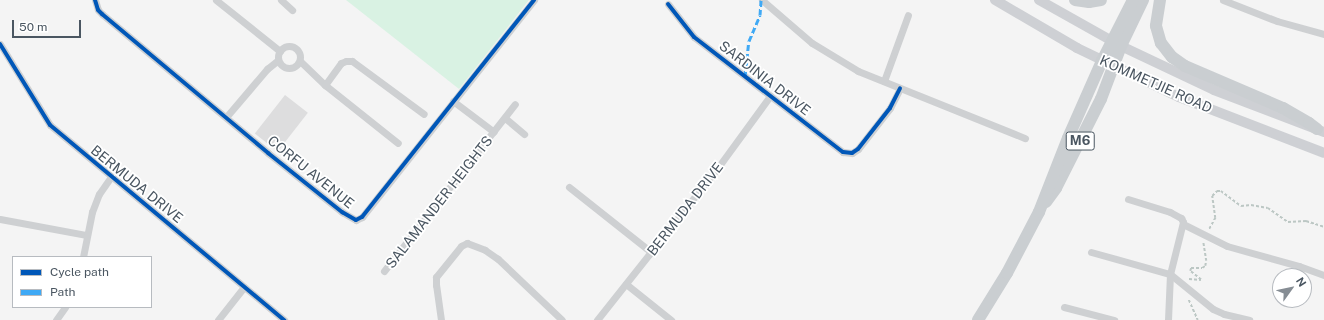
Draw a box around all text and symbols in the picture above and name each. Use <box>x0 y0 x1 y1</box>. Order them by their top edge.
scale bar <box>14 12 83 38</box>
text: 50 m <box>19 20 47 34</box>
street label: SARDINIA DRIVE <box>716 37 814 119</box>
street label: KOMMETJIE ROAD <box>1097 52 1215 116</box>
road number: M6 <box>1065 130 1095 152</box>
street label: CORFU AVENUE <box>264 132 358 212</box>
street label: SALAMANDER HEIGHTS <box>382 132 496 272</box>
street label: BERMUDA DRIVE <box>88 142 186 226</box>
street label: BERMUDA DRIVE <box>643 159 727 259</box>
legend <box>12 256 152 308</box>
text: Cycle path <box>50 265 109 279</box>
north arrow <box>1272 268 1312 308</box>
text: N <box>1294 275 1309 289</box>
text: Path <box>50 285 76 299</box>

